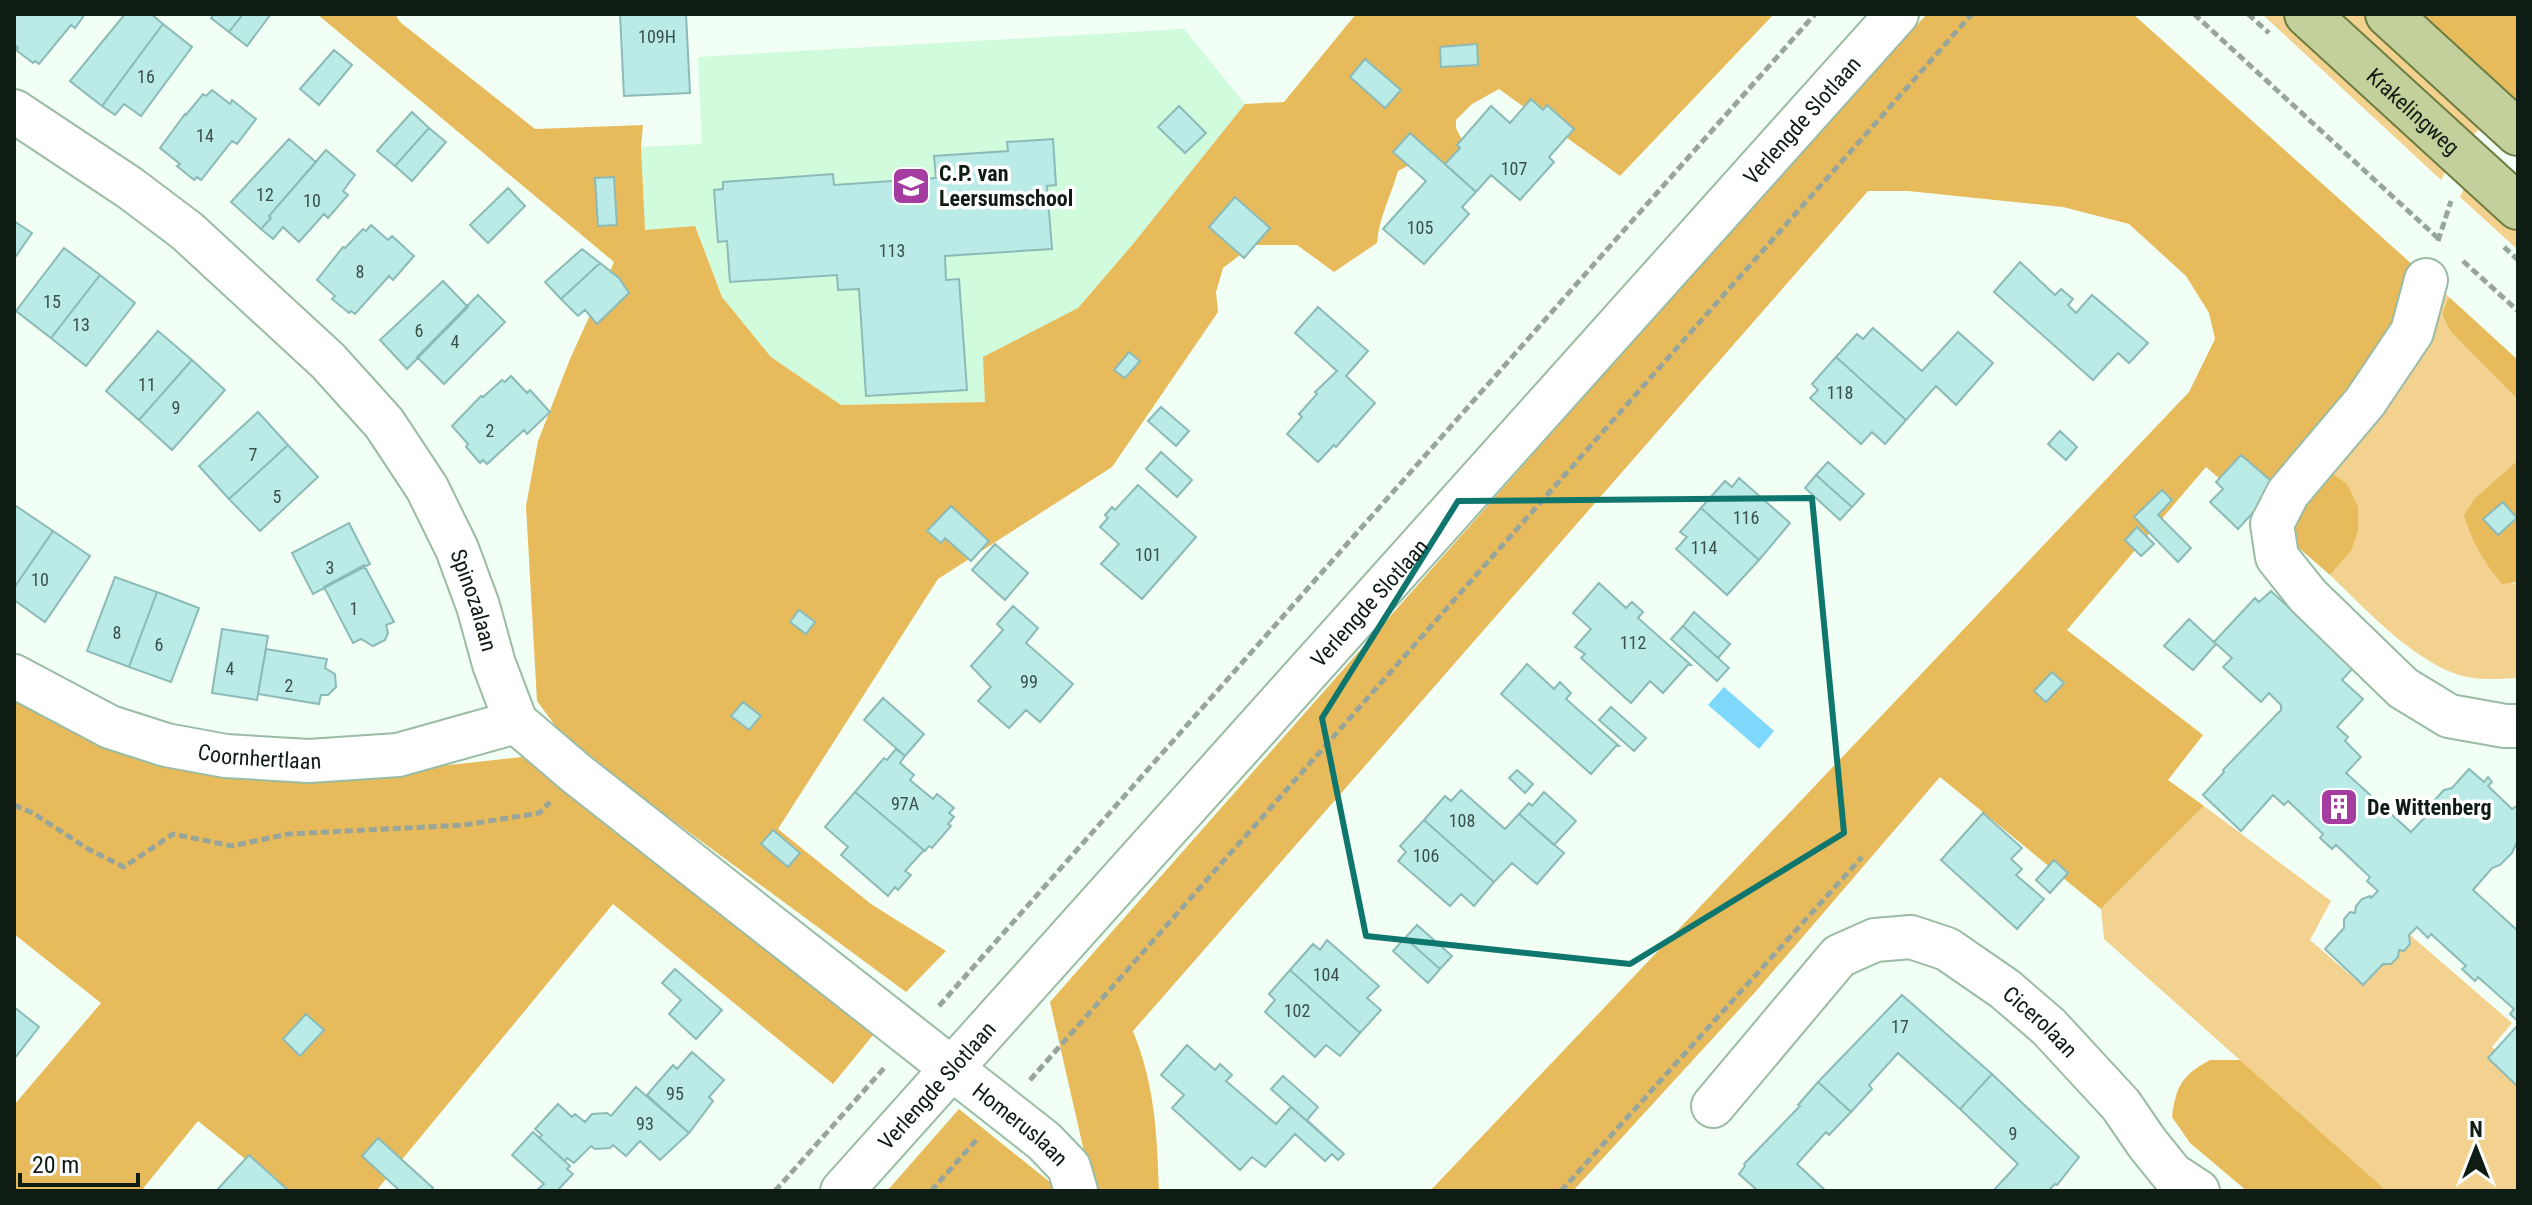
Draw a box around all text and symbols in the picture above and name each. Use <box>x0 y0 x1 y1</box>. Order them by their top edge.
house number: 109H <box>638 26 676 47</box>
street label: Verlengde Slotlaan <box>1738 51 1865 189</box>
street label: Krakelingweg <box>2362 63 2464 160</box>
house number: 16 <box>137 66 155 87</box>
house number: 14 <box>196 125 214 146</box>
house number: 107 <box>1501 158 1527 179</box>
place label: C.P. van Leersumschool <box>939 161 1073 211</box>
school or university icon: C.P. van Leersumschool <box>890 165 932 207</box>
house number: 12 <box>256 184 274 205</box>
house number: 10 <box>303 190 321 211</box>
house number: 105 <box>1407 217 1433 238</box>
house number: 113 <box>879 240 905 261</box>
house number: 8 <box>356 261 364 282</box>
house number: 15 <box>43 291 61 312</box>
house number: 13 <box>72 314 90 335</box>
house number: 6 <box>415 320 423 341</box>
house number: 4 <box>451 331 460 352</box>
house number: 11 <box>138 374 156 395</box>
house number: 118 <box>1827 382 1853 403</box>
house number: 9 <box>172 397 180 418</box>
house number: 2 <box>486 420 495 441</box>
house number: 7 <box>249 444 258 465</box>
house number: 5 <box>273 486 282 507</box>
house number: 116 <box>1733 507 1759 528</box>
street label: Verlengde Slotlaan <box>1306 534 1433 672</box>
house number: 114 <box>1691 537 1717 558</box>
house number: 101 <box>1135 544 1161 565</box>
street label: Spinozalaan <box>446 546 502 654</box>
house number: 3 <box>326 557 334 578</box>
house number: 10 <box>31 569 49 590</box>
house number: 1 <box>350 598 358 619</box>
house number: 8 <box>113 622 121 643</box>
house number: 112 <box>1620 632 1646 653</box>
house number: 6 <box>155 634 163 655</box>
house number: 4 <box>226 658 235 679</box>
house number: 99 <box>1020 671 1038 692</box>
house number: 2 <box>285 675 294 696</box>
street label: Coornhertlaan <box>196 739 322 774</box>
building icon: De Wittenberg <box>2318 786 2360 828</box>
house number: 97A <box>891 793 920 814</box>
place label: De Wittenberg <box>2367 795 2491 820</box>
house number: 108 <box>1449 810 1475 831</box>
house number: 106 <box>1413 845 1439 866</box>
house number: 104 <box>1313 964 1339 985</box>
street label: Cicerolaan <box>1998 981 2083 1062</box>
house number: 102 <box>1284 1000 1310 1021</box>
street label: Verlengde Slotlaan <box>873 1016 1000 1154</box>
house number: 17 <box>1891 1016 1909 1037</box>
street label: Homeruslaan <box>968 1078 1073 1171</box>
house number: 95 <box>666 1083 684 1104</box>
north arrow <box>2436 1109 2516 1189</box>
house number: 93 <box>636 1113 654 1134</box>
text: N <box>2469 1117 2483 1142</box>
house number: 9 <box>2009 1123 2017 1144</box>
scale bar <box>20 1137 138 1187</box>
text: 20 m <box>32 1151 79 1179</box>

